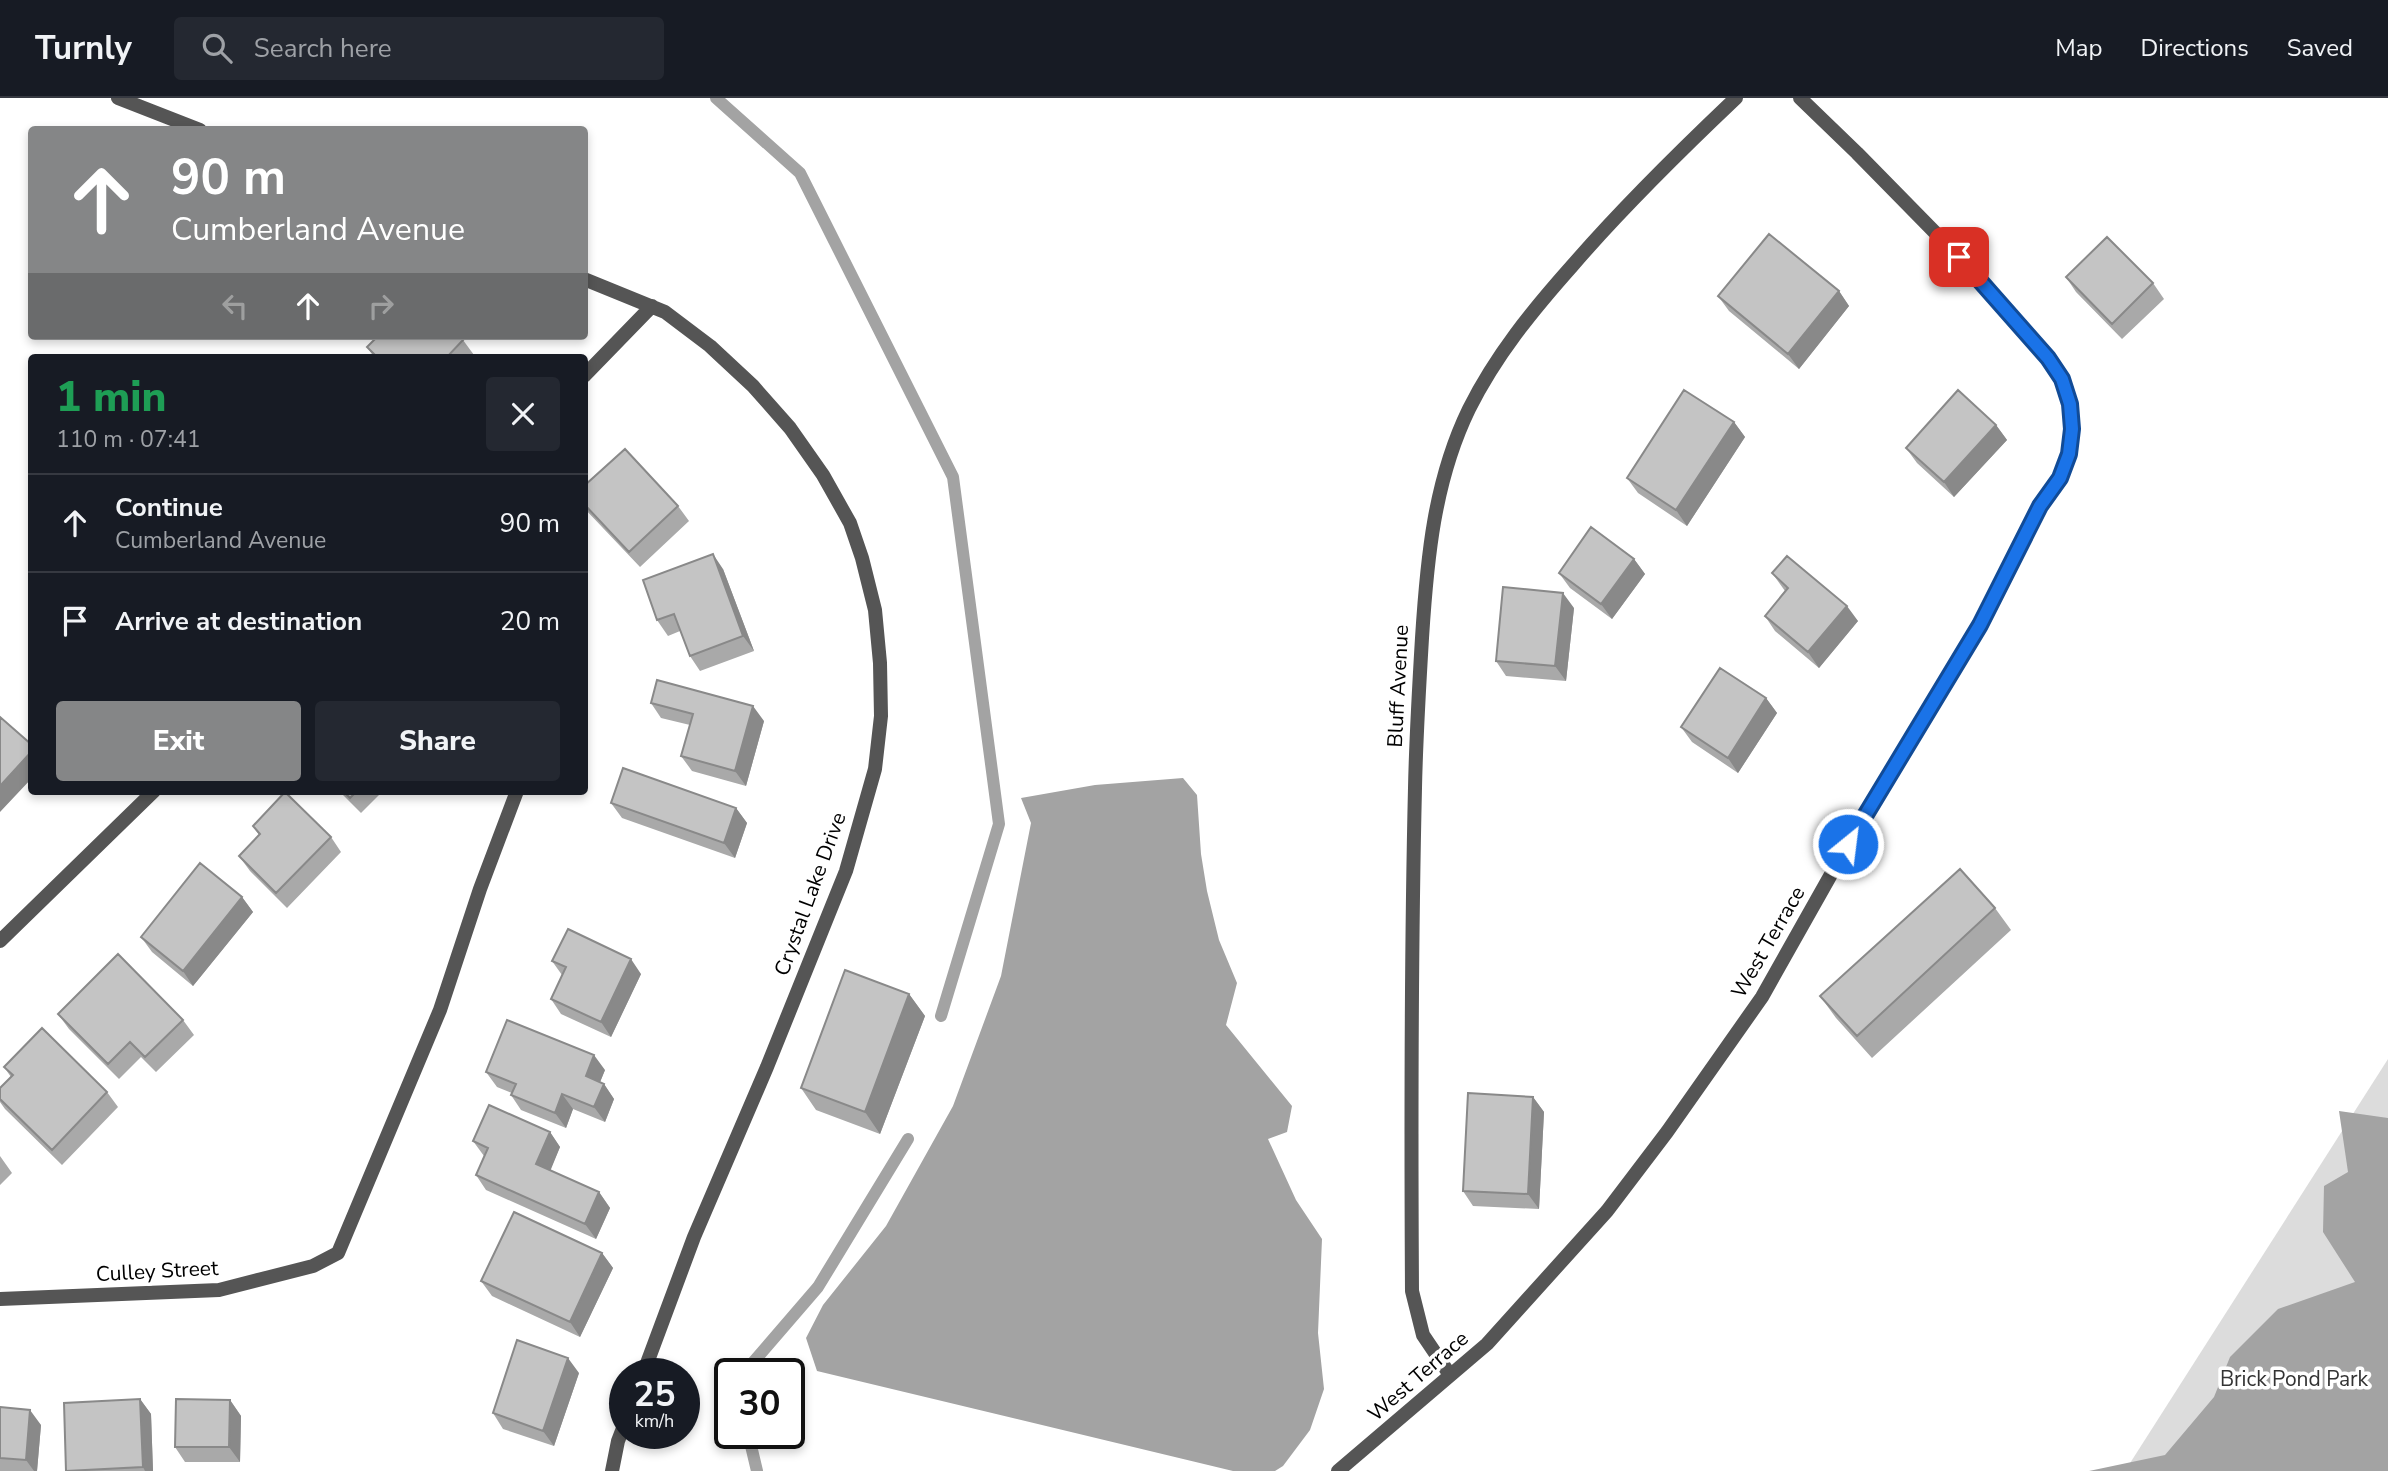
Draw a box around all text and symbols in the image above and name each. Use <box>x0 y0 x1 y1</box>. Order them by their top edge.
search box <box>174 17 664 80</box>
text: Turnly <box>35 26 132 71</box>
icon: search <box>198 29 236 67</box>
text: Search here <box>254 31 392 66</box>
text: Map <box>2055 32 2102 64</box>
text: Directions <box>2140 32 2249 64</box>
text: Saved <box>2287 32 2353 64</box>
text: 90 m <box>171 144 286 211</box>
icon: ahead <box>56 154 147 245</box>
text: Cumberland Avenue <box>171 208 465 251</box>
pin <box>1929 227 1989 287</box>
icon: arrive <box>1940 238 1978 276</box>
icon: left <box>216 287 254 325</box>
icon: ahead <box>289 287 327 325</box>
icon: right <box>362 287 400 325</box>
text: 1 min <box>56 369 166 426</box>
button: close <box>486 377 560 451</box>
text: 110 m · 07:41 <box>56 424 201 455</box>
text: Continue <box>115 490 223 525</box>
icon: ahead <box>56 504 94 542</box>
text: 90 m <box>500 506 560 541</box>
text: Cumberland Avenue <box>115 525 326 556</box>
icon: arrive <box>56 602 94 640</box>
text: Arrive at destination <box>115 604 362 639</box>
text: 20 m <box>500 604 560 639</box>
street label: Bluff Avenue <box>1381 624 1415 748</box>
button: Exit <box>56 701 301 781</box>
button: Share <box>315 701 560 781</box>
position arrow <box>1811 807 1885 881</box>
street label: Crystal Lake Drive <box>767 808 853 980</box>
street label: West Terrace <box>1725 881 1811 1003</box>
street label: Culley Street <box>95 1254 220 1288</box>
street label: West Terrace <box>1362 1325 1474 1427</box>
speed limit sign: 30 <box>714 1358 805 1449</box>
park label: Brick Pond Park <box>2220 1365 2369 1393</box>
text: 25 <box>633 1371 676 1418</box>
text: km/h <box>635 1409 674 1433</box>

